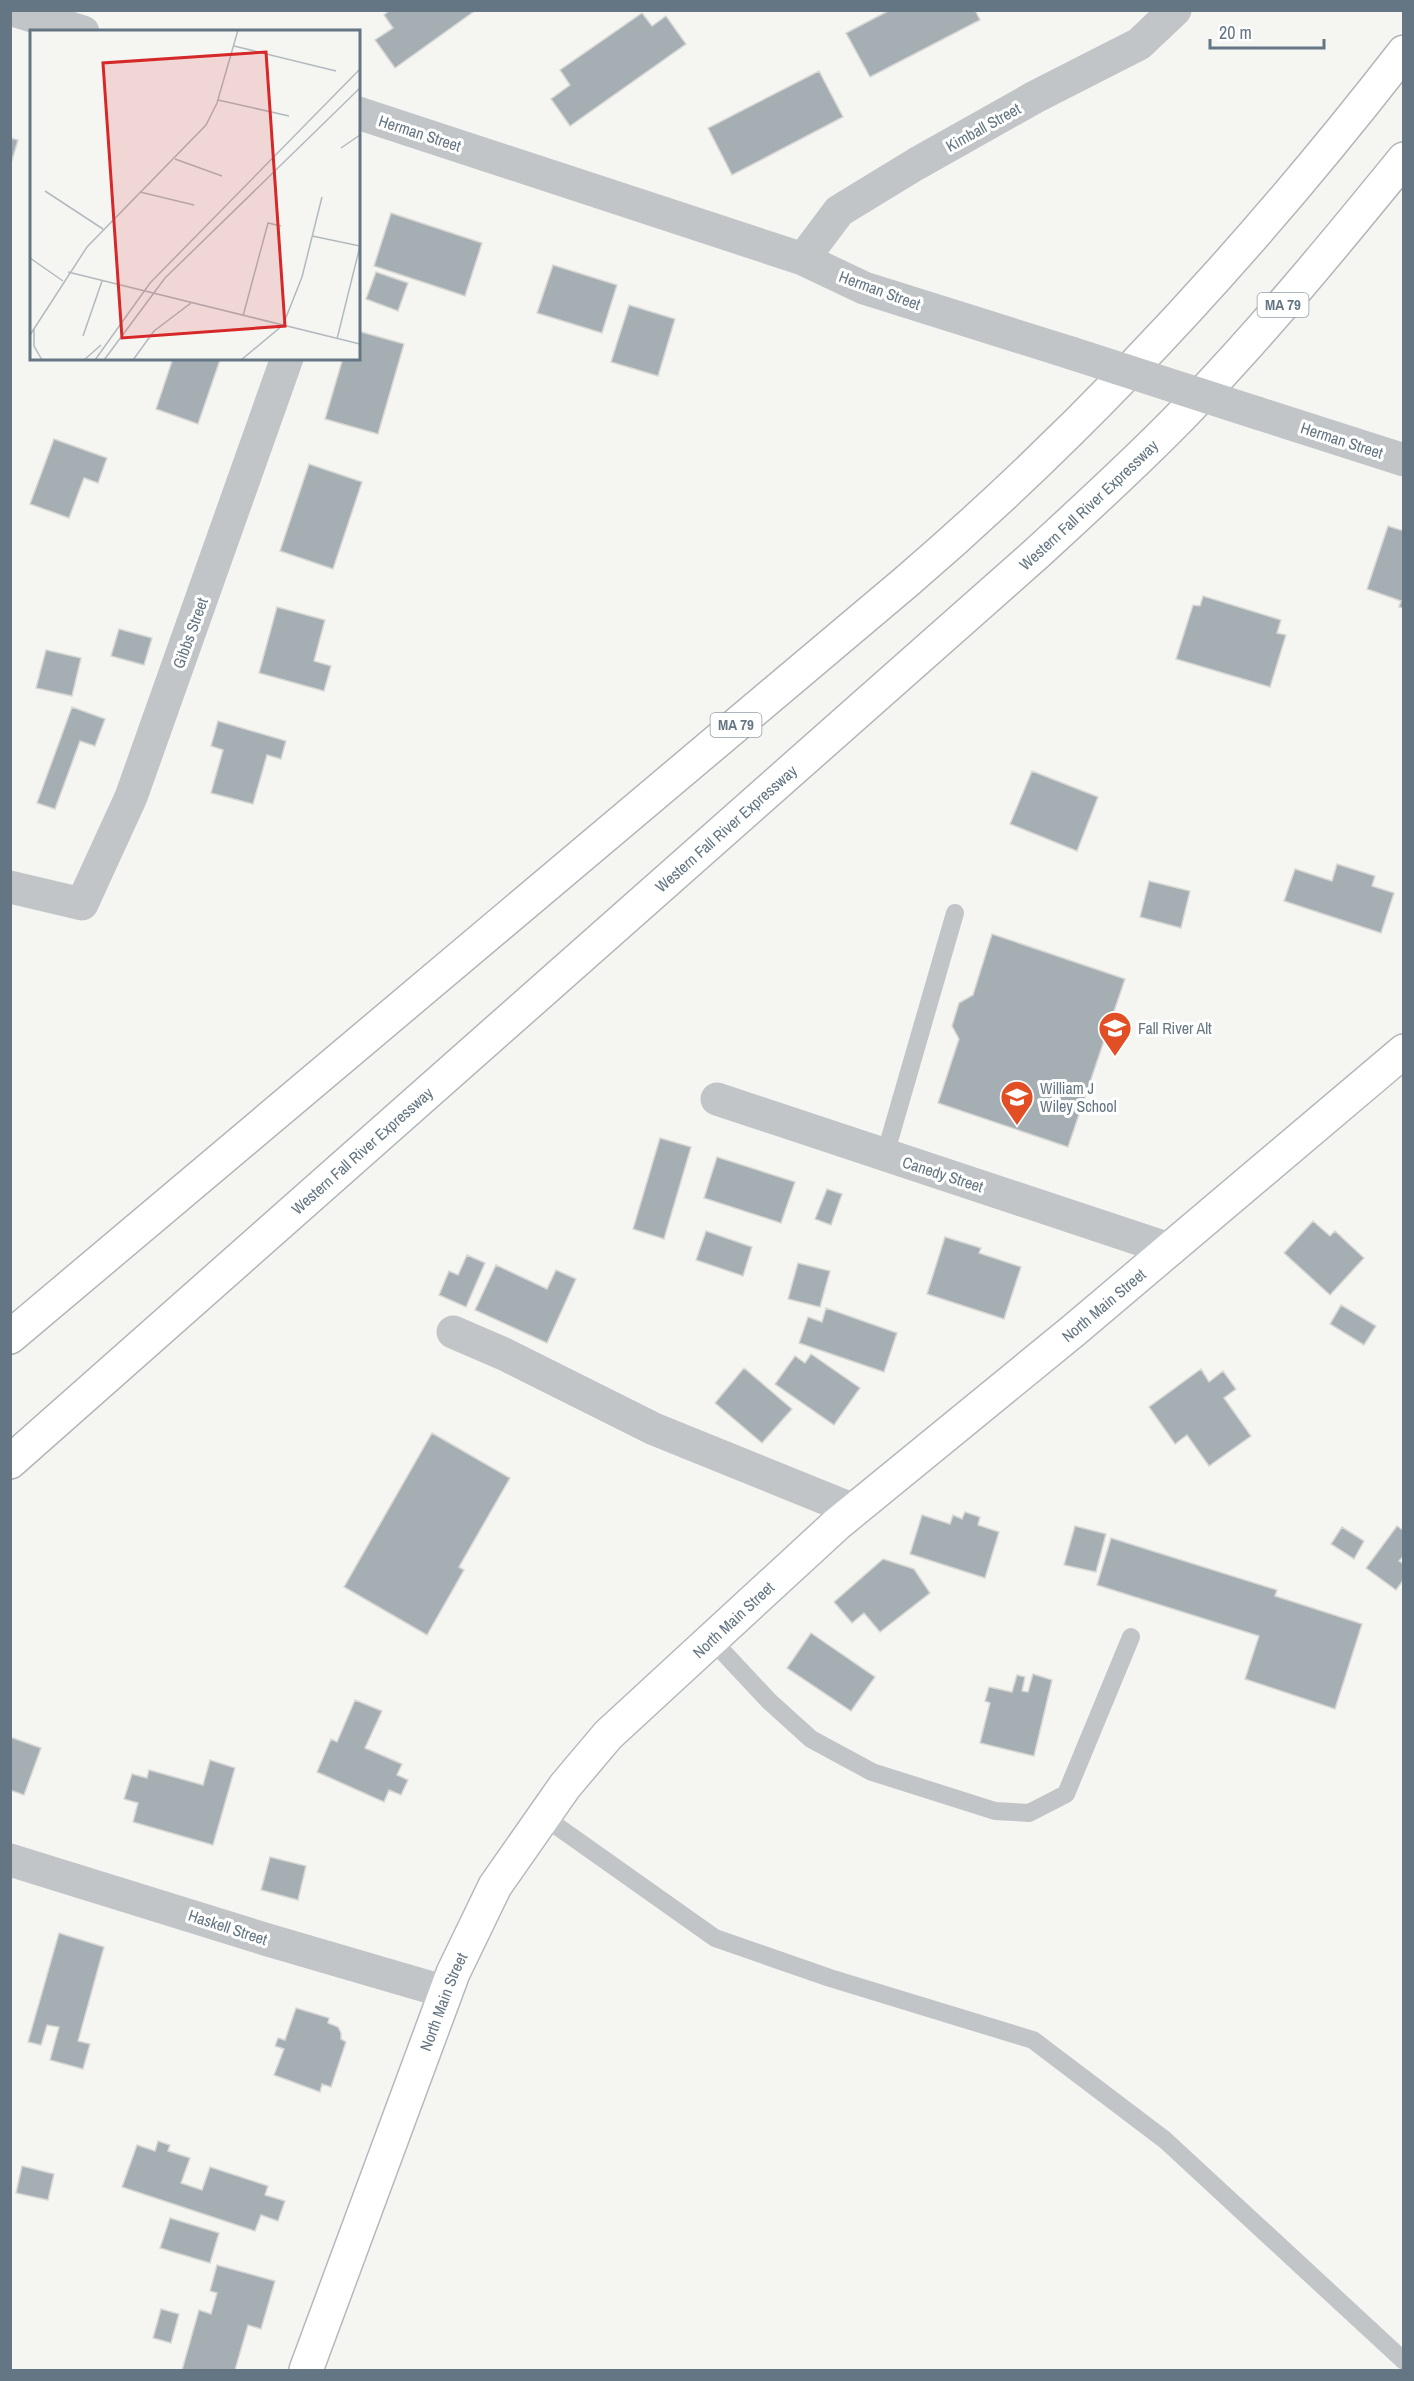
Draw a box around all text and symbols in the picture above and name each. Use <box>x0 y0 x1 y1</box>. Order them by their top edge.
scale bar <box>1210 12 1324 50</box>
text: 20 m <box>1219 20 1252 45</box>
inset map <box>30 30 360 360</box>
street label: Kimball Street <box>942 97 1025 157</box>
street label: Herman Street <box>376 109 464 157</box>
street label: Herman Street <box>836 265 924 315</box>
road number: MA 79 <box>1258 293 1308 317</box>
street label: Herman Street <box>1298 416 1386 464</box>
street label: Western Fall River Expressway <box>1014 434 1163 575</box>
street label: Gibbs Street <box>167 594 213 671</box>
road number: MA 79 <box>710 713 762 737</box>
street label: Western Fall River Expressway <box>650 759 802 897</box>
school or university icon: Fall River Alt <box>1097 1010 1133 1057</box>
place label: Fall River Alt <box>1138 1017 1212 1039</box>
place label: William J Wiley School <box>1040 1077 1117 1117</box>
school or university icon: William J Wiley School <box>999 1079 1035 1126</box>
street label: Western Fall River Expressway <box>286 1082 438 1219</box>
street label: Canedy Street <box>900 1151 987 1198</box>
street label: North Main Street <box>1057 1263 1150 1347</box>
street label: North Main Street <box>688 1576 779 1663</box>
street label: Haskell Street <box>186 1904 271 1950</box>
street label: North Main Street <box>414 1949 472 2054</box>

